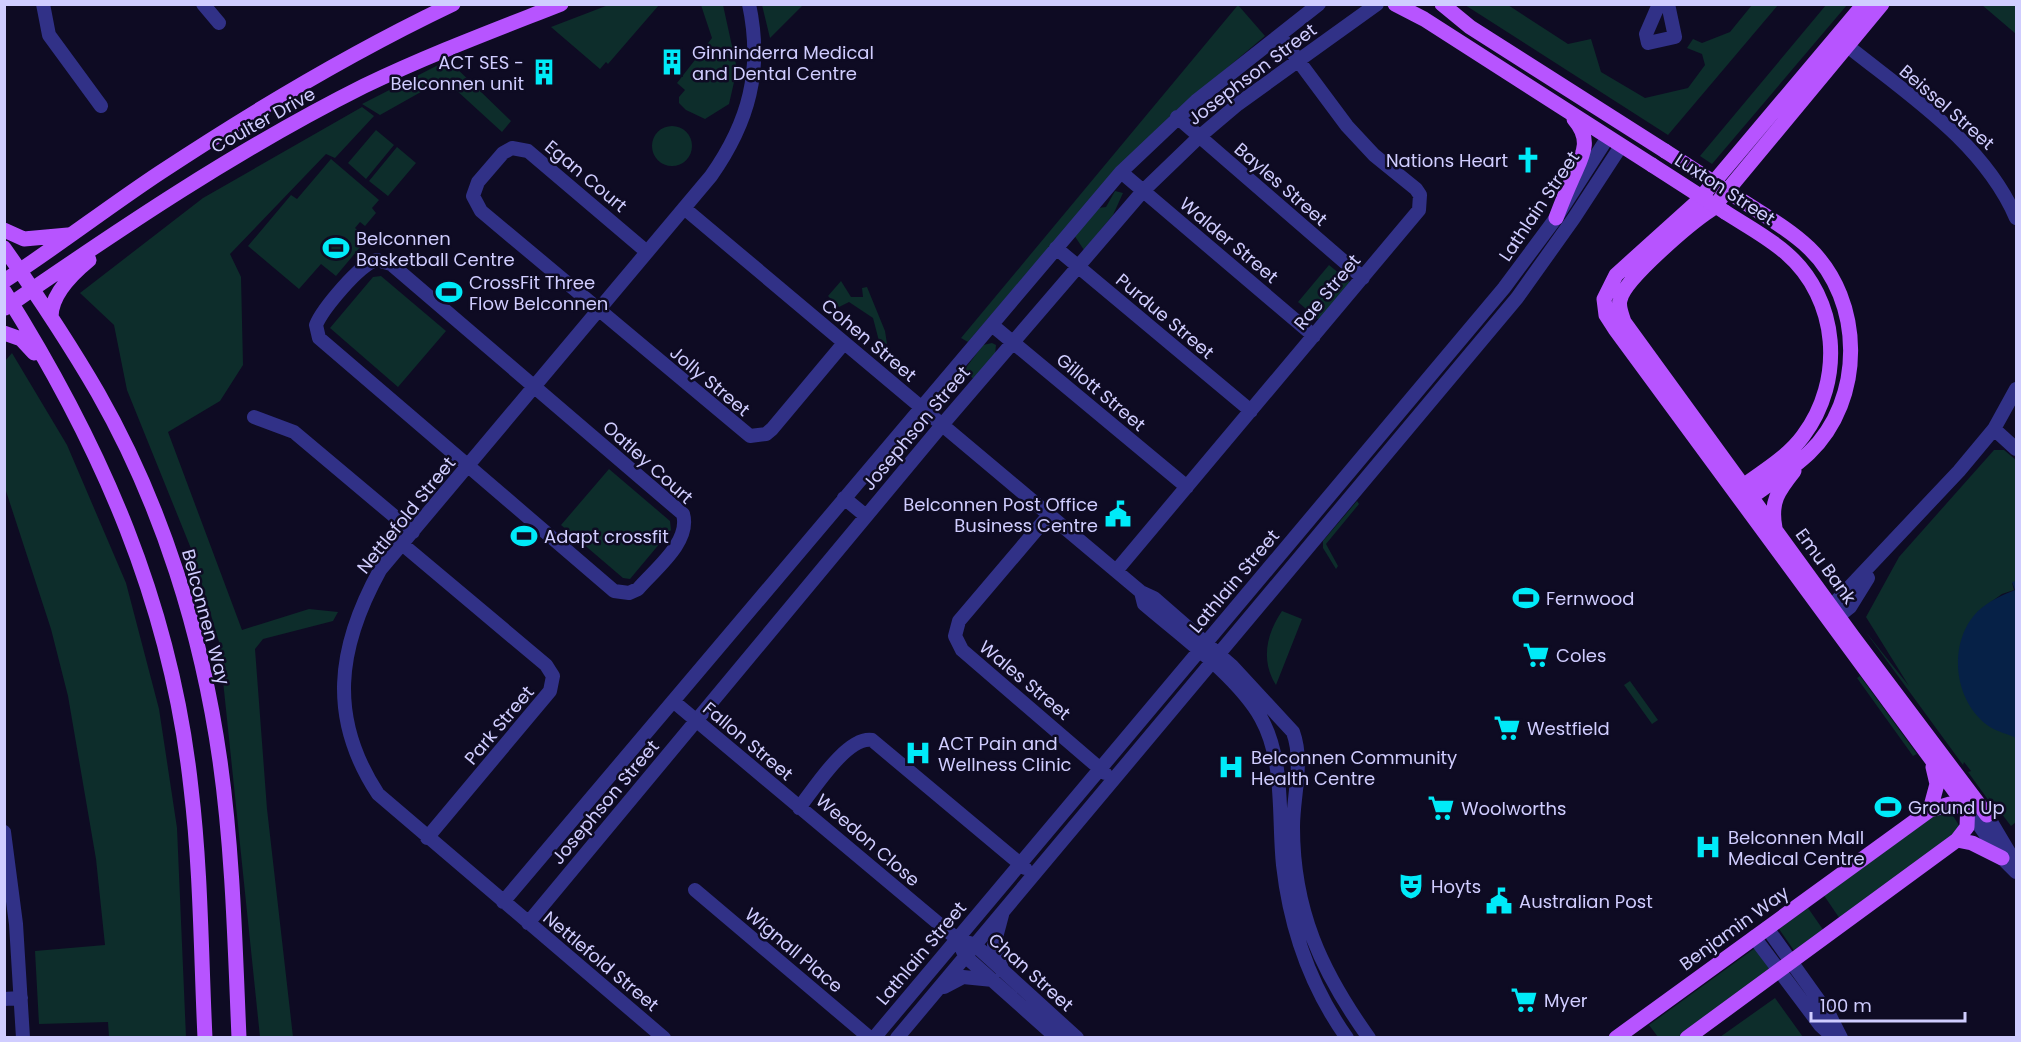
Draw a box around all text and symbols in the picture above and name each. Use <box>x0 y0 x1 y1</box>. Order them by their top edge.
street label: Josephson Street <box>1182 17 1322 131</box>
place label: Ginninderra Medical and Dental Centre <box>692 40 874 86</box>
building icon: Ginninderra Medical and Dental Centre <box>657 47 687 77</box>
place label: ACT SES - Belconnen unit <box>390 50 524 96</box>
building icon: ACT SES - Belconnen unit <box>529 57 559 87</box>
street label: Beissel Street <box>1894 59 2000 155</box>
street label: Coulter Drive <box>206 81 320 159</box>
street label: Egan Court <box>540 134 632 218</box>
street label: Bayles Street <box>1229 137 1333 231</box>
church icon: Nations Heart <box>1513 145 1543 175</box>
street label: Lathlain Street <box>1493 146 1585 266</box>
street label: Luxton Street <box>1670 147 1780 231</box>
place label: Nations Heart <box>1386 148 1508 173</box>
street label: Walder Street <box>1174 191 1284 289</box>
place label: Belconnen Basketball Centre <box>356 226 515 272</box>
sports icon: Belconnen Basketball Centre <box>321 233 351 263</box>
street label: Rae Street <box>1288 249 1366 335</box>
street label: Purdue Street <box>1111 268 1219 364</box>
place label: CrossFit Three Flow Belconnen <box>469 270 608 316</box>
sports icon: CrossFit Three Flow Belconnen <box>434 277 464 307</box>
street label: Cohen Street <box>816 293 922 387</box>
street label: Jolly Street <box>665 340 755 422</box>
street label: Gillott Street <box>1051 347 1151 437</box>
street label: Josephson Street <box>857 361 975 495</box>
street label: Oatley Court <box>597 415 699 509</box>
street label: Nettlefold Street <box>351 451 461 579</box>
place label: Belconnen Post Office Business Centre <box>903 492 1098 538</box>
public building icon: Belconnen Post Office Business Centre <box>1103 499 1133 529</box>
sports icon: Adapt crossfit <box>509 521 539 551</box>
street label: Emu Bank <box>1790 523 1862 610</box>
place label: Adapt crossfit <box>544 524 669 549</box>
street label: Lathlain Street <box>1183 524 1285 638</box>
street label: Belconnen Way <box>176 546 236 688</box>
sports icon: Fernwood <box>1511 583 1541 613</box>
place label: Fernwood <box>1546 586 1634 611</box>
street label: Wales Street <box>974 634 1076 726</box>
supermarket icon: Coles <box>1521 640 1551 670</box>
place label: Coles <box>1556 643 1606 668</box>
street label: Park Street <box>459 680 539 770</box>
street label: Fallon Street <box>698 696 798 786</box>
supermarket icon: Westfield <box>1492 713 1522 743</box>
place label: Westfield <box>1527 716 1610 741</box>
place label: ACT Pain and Wellness Clinic <box>938 731 1072 777</box>
street label: Josephson Street <box>546 735 664 869</box>
hospital icon: ACT Pain and Wellness Clinic <box>903 738 933 768</box>
place label: Belconnen Community Health Centre <box>1251 745 1457 791</box>
hospital icon: Belconnen Community Health Centre <box>1216 752 1246 782</box>
street label: Weedon Close <box>811 788 925 892</box>
sports icon: Ground Up <box>1873 792 1903 822</box>
supermarket icon: Woolworths <box>1426 793 1456 823</box>
place label: Ground Up <box>1908 795 2005 820</box>
place label: Woolworths <box>1461 796 1567 821</box>
place label: Belconnen Mall Medical Centre <box>1728 825 1865 871</box>
hospital icon: Belconnen Mall Medical Centre <box>1693 832 1723 862</box>
theatre icon: Hoyts <box>1396 871 1426 901</box>
place label: Hoyts <box>1431 874 1481 899</box>
street label: Benjamin Way <box>1674 880 1794 976</box>
public building icon: Australian Post <box>1484 886 1514 916</box>
place label: Australian Post <box>1519 889 1653 914</box>
street label: Lathlain Street <box>870 896 972 1010</box>
street label: Wignall Place <box>740 902 848 998</box>
street label: Nettlefold Street <box>538 905 664 1017</box>
street label: Chan Street <box>983 927 1079 1017</box>
supermarket icon: Myer <box>1509 985 1539 1015</box>
scale bar <box>1811 985 1966 1023</box>
place label: Myer <box>1544 988 1588 1013</box>
text: 100 m <box>1820 993 1872 1018</box>

